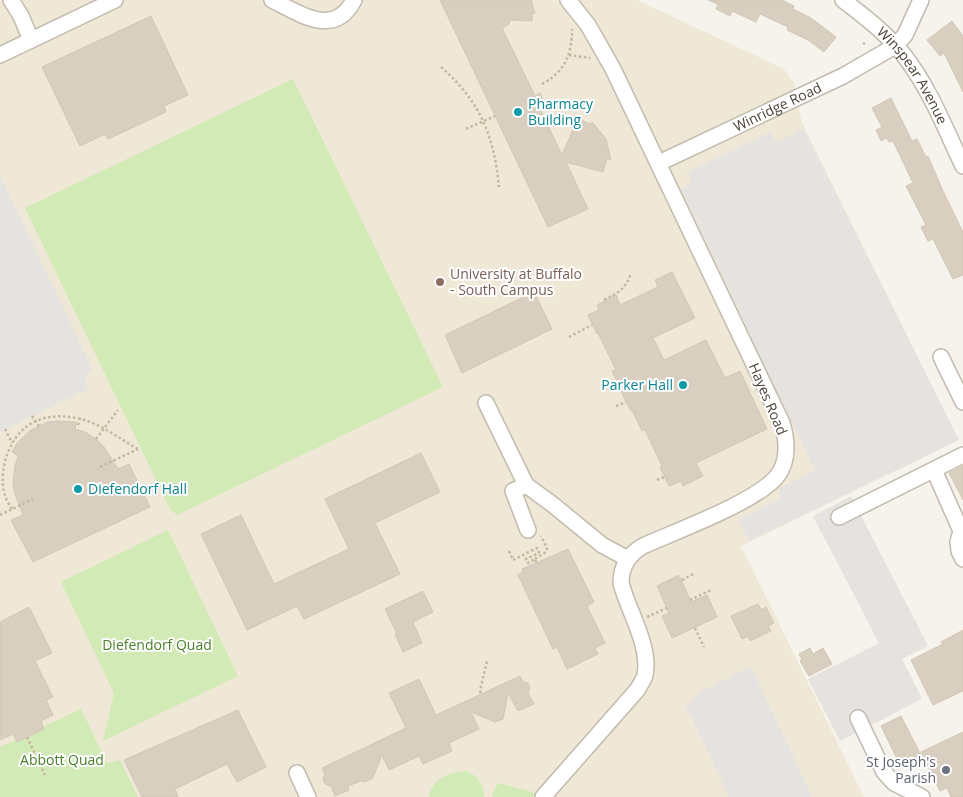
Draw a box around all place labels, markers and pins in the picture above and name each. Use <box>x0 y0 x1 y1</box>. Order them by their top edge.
place label: Pharmacy Building <box>528 94 594 129</box>
marker: Pharmacy Building <box>512 106 524 118</box>
place label: University at Buffalo - South Campus <box>450 264 582 299</box>
marker: University at Buffalo - South Campus <box>434 276 446 288</box>
place label: Parker Hall <box>601 375 673 394</box>
marker: Parker Hall <box>677 379 689 391</box>
place label: Diefendorf Hall <box>88 479 187 498</box>
marker: Diefendorf Hall <box>72 483 84 495</box>
place label: St Joseph's Parish <box>866 752 936 787</box>
marker: St Joseph's Parish <box>940 764 952 776</box>

